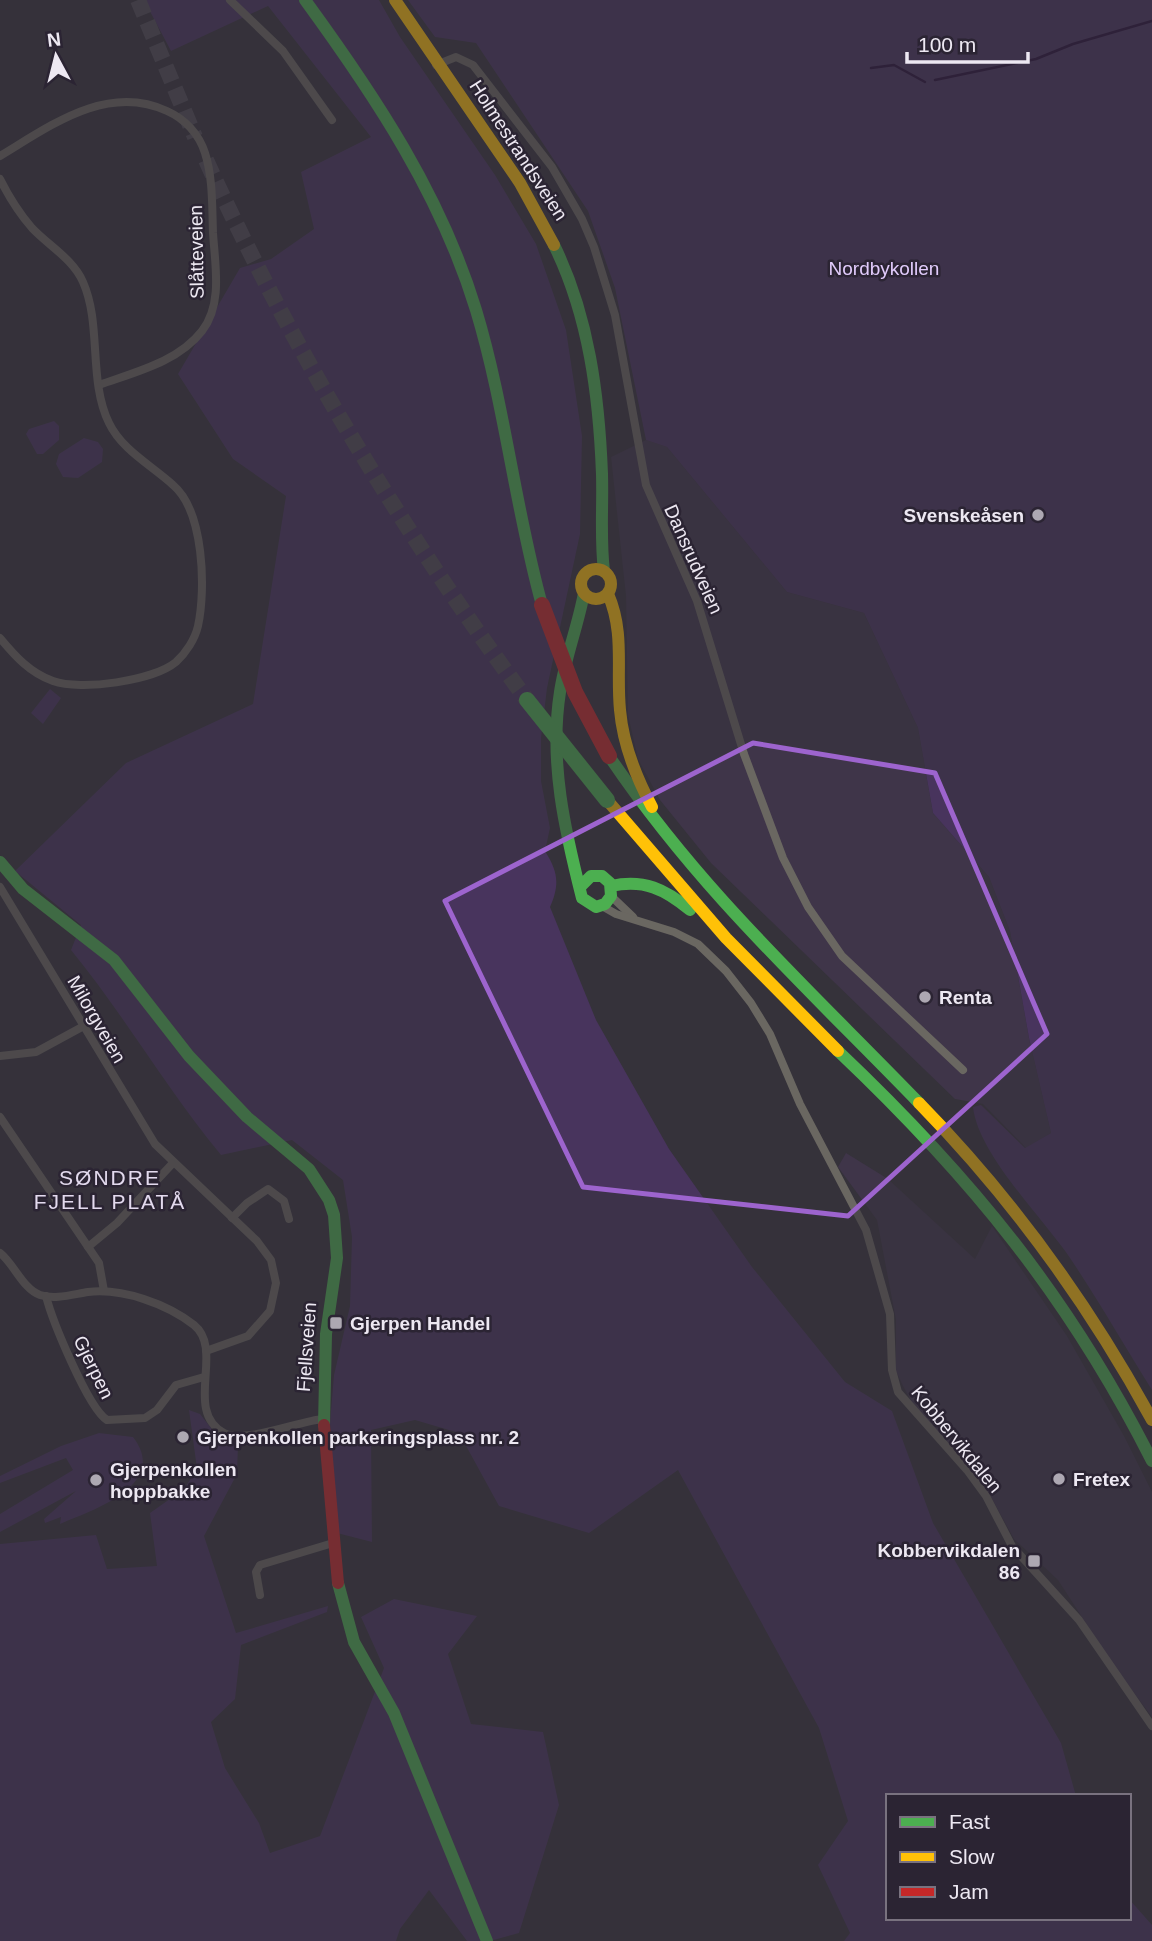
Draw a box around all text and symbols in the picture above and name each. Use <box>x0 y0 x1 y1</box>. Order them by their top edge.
north arrow <box>21 21 91 91</box>
scale bar <box>907 21 1028 65</box>
text: N <box>46 28 62 51</box>
text: 100 m <box>918 33 976 56</box>
street label: Holmestrandsveien <box>465 76 572 224</box>
street label: Slåtteveien <box>185 205 208 299</box>
park label: Nordbykollen <box>829 258 939 279</box>
street label: Dansrudveien <box>660 501 727 617</box>
place label: Svenskeåsen <box>904 505 1024 526</box>
marker: Svenskeåsen <box>1030 507 1046 523</box>
street label: Milorgveien <box>63 972 130 1067</box>
place label: Renta <box>939 987 992 1008</box>
marker: Renta <box>917 989 933 1005</box>
district label: SØNDRE FJELL PLATÅ <box>34 1166 186 1213</box>
street label: Fjellsveien <box>293 1302 320 1393</box>
place label: Gjerpen Handel <box>350 1313 490 1334</box>
marker: Gjerpen Handel <box>328 1315 344 1331</box>
street label: Gjerpen <box>69 1332 118 1402</box>
street label: Kobbervikdalen <box>907 1382 1006 1497</box>
place label: Gjerpenkollen parkeringsplass nr. 2 <box>197 1427 519 1448</box>
marker: Gjerpenkollen parkeringsplass nr. 2 <box>175 1429 191 1445</box>
place label: Gjerpenkollen hoppbakke <box>110 1459 237 1502</box>
place label: Fretex <box>1073 1469 1130 1490</box>
marker: Fretex <box>1051 1471 1067 1487</box>
marker: Gjerpenkollen hoppbakke <box>88 1472 104 1488</box>
place label: Kobbervikdalen 86 <box>877 1540 1020 1583</box>
marker: Kobbervikdalen 86 <box>1026 1553 1042 1569</box>
legend <box>886 1794 1131 1920</box>
text: Fast <box>949 1810 990 1833</box>
text: Slow <box>949 1845 995 1868</box>
text: Jam <box>949 1880 989 1903</box>

